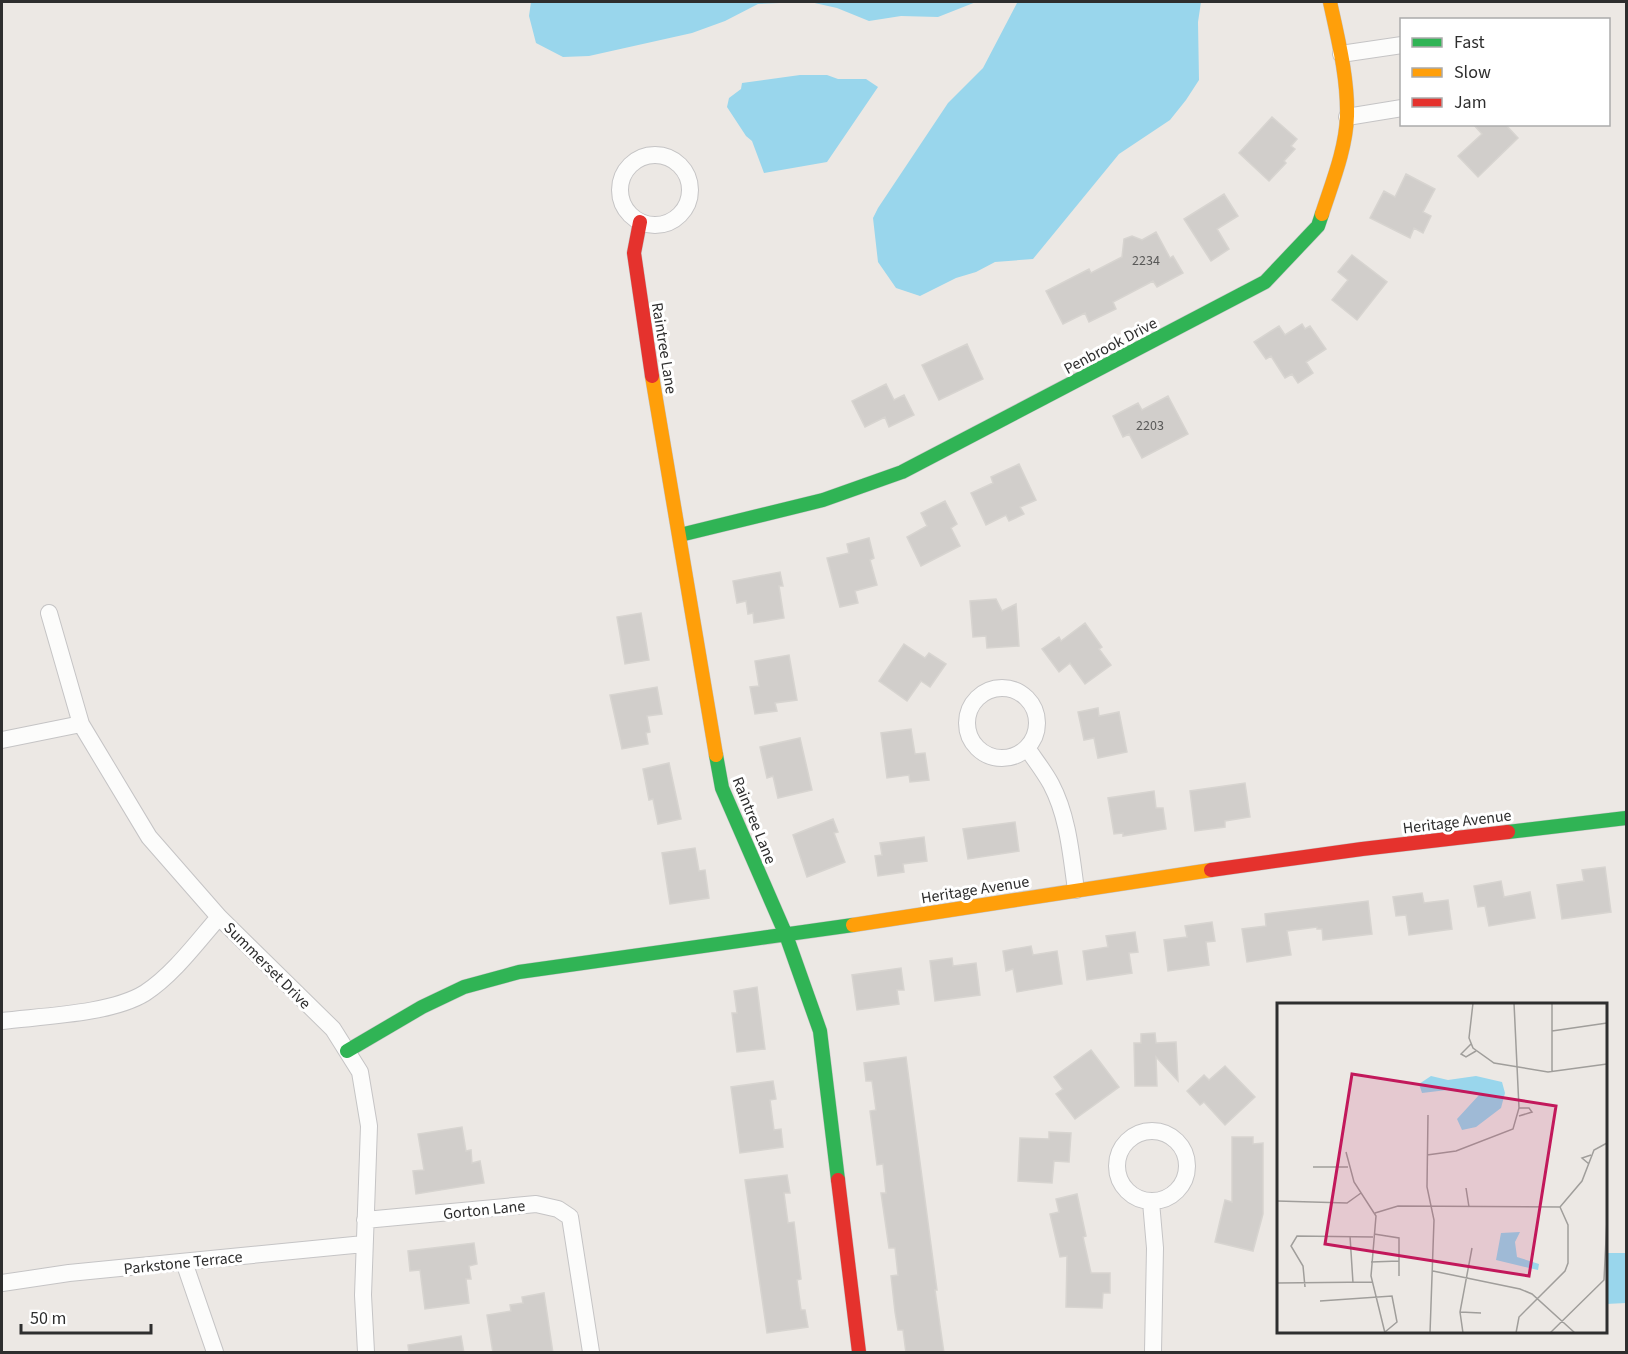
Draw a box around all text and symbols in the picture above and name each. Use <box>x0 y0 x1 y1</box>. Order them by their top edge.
legend <box>1400 18 1610 126</box>
text: Fast <box>1454 30 1485 55</box>
text: Slow <box>1454 60 1491 85</box>
text: Jam <box>1454 90 1487 115</box>
house number: 2234 <box>1132 251 1160 271</box>
street label: Raintree Lane <box>646 301 682 395</box>
street label: Penbrook Drive <box>1060 312 1161 380</box>
house number: 2203 <box>1136 416 1164 436</box>
street label: Raintree Lane <box>727 774 782 867</box>
street label: Heritage Avenue <box>1402 804 1513 840</box>
street label: Heritage Avenue <box>919 871 1031 909</box>
street label: Summerset Drive <box>219 917 316 1014</box>
inset map <box>1277 1003 1607 1333</box>
street label: Gorton Lane <box>442 1195 526 1225</box>
street label: Parkstone Terrace <box>123 1246 244 1280</box>
scale bar <box>21 1297 152 1335</box>
text: 50 m <box>30 1306 66 1331</box>

